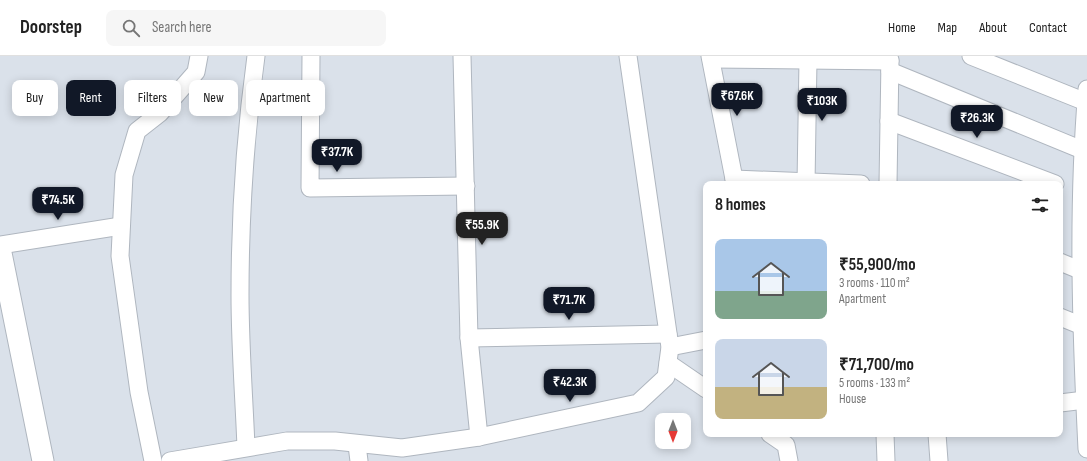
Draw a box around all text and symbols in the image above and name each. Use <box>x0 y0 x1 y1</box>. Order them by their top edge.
search box <box>106 10 386 46</box>
text: Doorstep <box>20 16 82 39</box>
icon: search <box>120 17 142 39</box>
text: Search here <box>152 18 212 37</box>
text: Home <box>888 19 916 36</box>
text: Map <box>938 19 957 36</box>
text: About <box>979 19 1007 36</box>
text: Contact <box>1029 19 1067 36</box>
chip: Buy <box>12 80 58 116</box>
chip: Rent <box>66 80 116 116</box>
chip: Filters <box>124 80 181 116</box>
chip: New <box>189 80 238 116</box>
chip: Apartment <box>246 80 325 116</box>
pin: ₹67.6K <box>704 83 770 117</box>
text: ₹67.6K <box>720 88 754 104</box>
pin: ₹103K <box>794 88 850 122</box>
text: ₹103K <box>807 93 837 109</box>
pin: ₹26.3K <box>944 105 1010 139</box>
text: ₹26.3K <box>960 110 994 126</box>
pin: ₹37.7K <box>304 139 370 173</box>
text: ₹37.7K <box>321 144 353 160</box>
pin: ₹74.5K <box>25 187 91 221</box>
text: ₹74.5K <box>41 192 75 208</box>
icon: filters <box>1029 194 1051 216</box>
text: 8 homes <box>715 195 766 215</box>
pin: ₹55.9K <box>449 212 515 246</box>
text: ₹55.9K <box>465 217 499 233</box>
icon: home <box>747 255 795 303</box>
text: ₹55,900/mo <box>839 255 916 275</box>
text: 3 rooms · 110 m² <box>839 275 910 291</box>
pin: ₹71.7K <box>536 287 602 321</box>
text: Apartment <box>839 291 886 307</box>
text: ₹71.7K <box>552 292 586 308</box>
icon: home <box>747 355 795 403</box>
text: ₹71,700/mo <box>839 355 914 375</box>
pin: ₹42.3K <box>537 369 603 403</box>
text: ₹42.3K <box>553 374 587 390</box>
text: 5 rooms · 133 m² <box>839 375 910 391</box>
text: House <box>839 391 866 407</box>
north arrow <box>655 413 691 449</box>
map controls <box>655 413 691 449</box>

